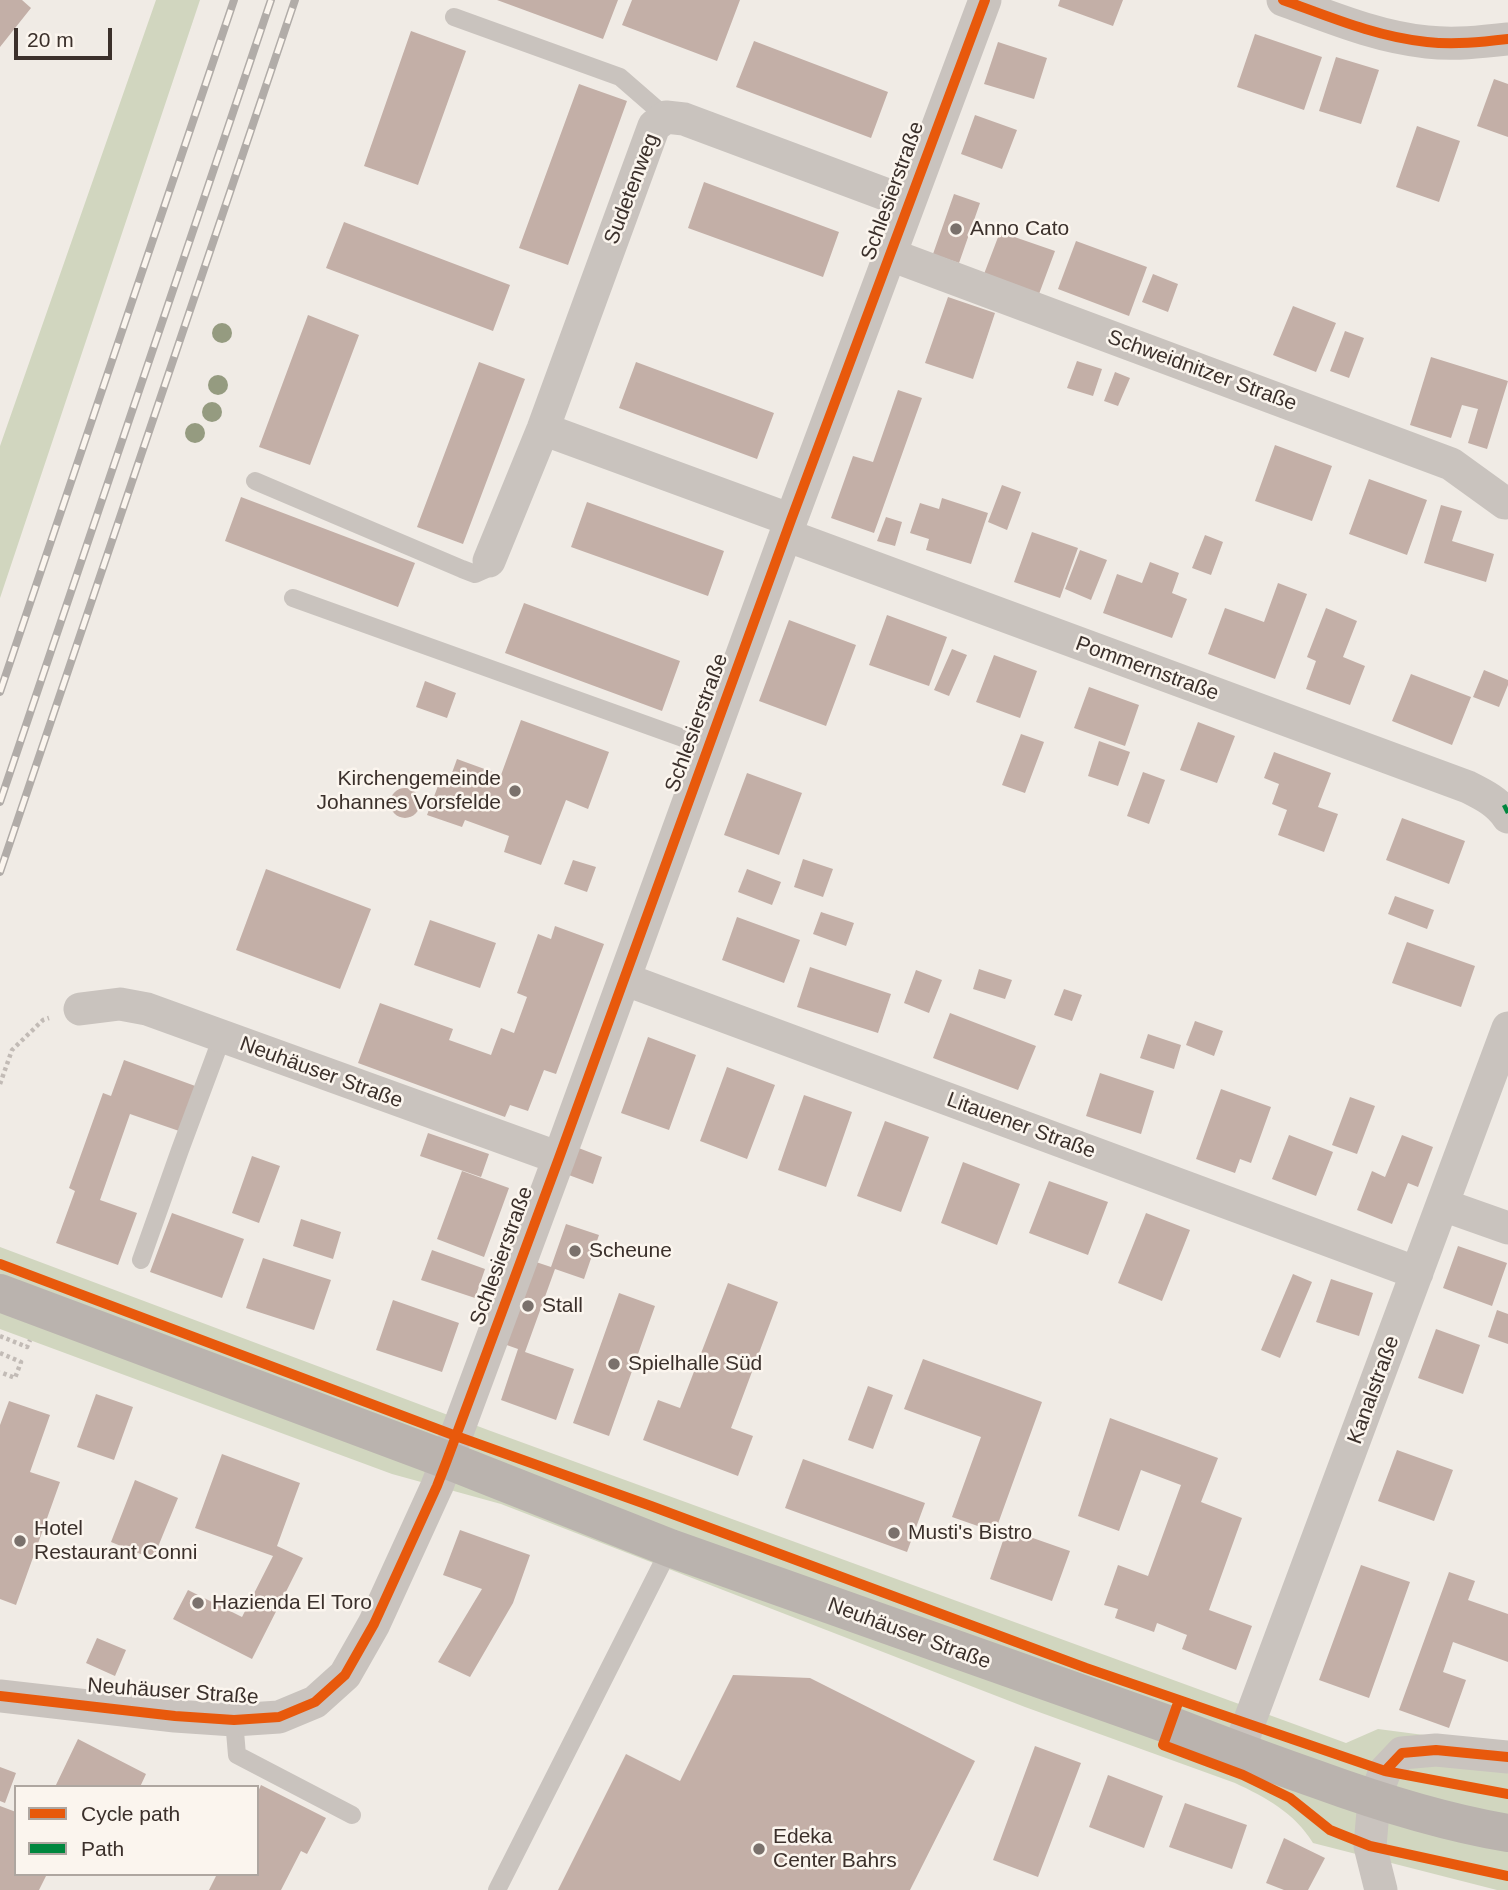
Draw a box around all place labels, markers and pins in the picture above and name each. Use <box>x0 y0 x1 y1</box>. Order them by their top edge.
place label: Anno Cato <box>970 216 1069 242</box>
marker: Anno Cato <box>948 221 964 237</box>
place label: Kirchengemeinde Johannes Vorsfelde <box>317 766 501 816</box>
marker: Kirchengemeinde Johannes Vorsfelde <box>507 783 523 799</box>
place label: Scheune <box>589 1238 672 1264</box>
marker: Scheune <box>567 1243 583 1259</box>
place label: Stall <box>542 1293 583 1319</box>
marker: Stall <box>520 1298 536 1314</box>
place label: Spielhalle Süd <box>628 1351 762 1377</box>
marker: Spielhalle Süd <box>606 1356 622 1372</box>
place label: Hotel Restaurant Conni <box>34 1516 197 1566</box>
place label: Musti's Bistro <box>908 1520 1032 1546</box>
marker: Musti's Bistro <box>886 1525 902 1541</box>
marker: Hotel Restaurant Conni <box>12 1533 28 1549</box>
place label: Hazienda El Toro <box>212 1590 372 1616</box>
marker: Hazienda El Toro <box>190 1595 206 1611</box>
place label: Edeka Center Bahrs <box>773 1824 897 1874</box>
marker: Edeka Center Bahrs <box>751 1841 767 1857</box>

